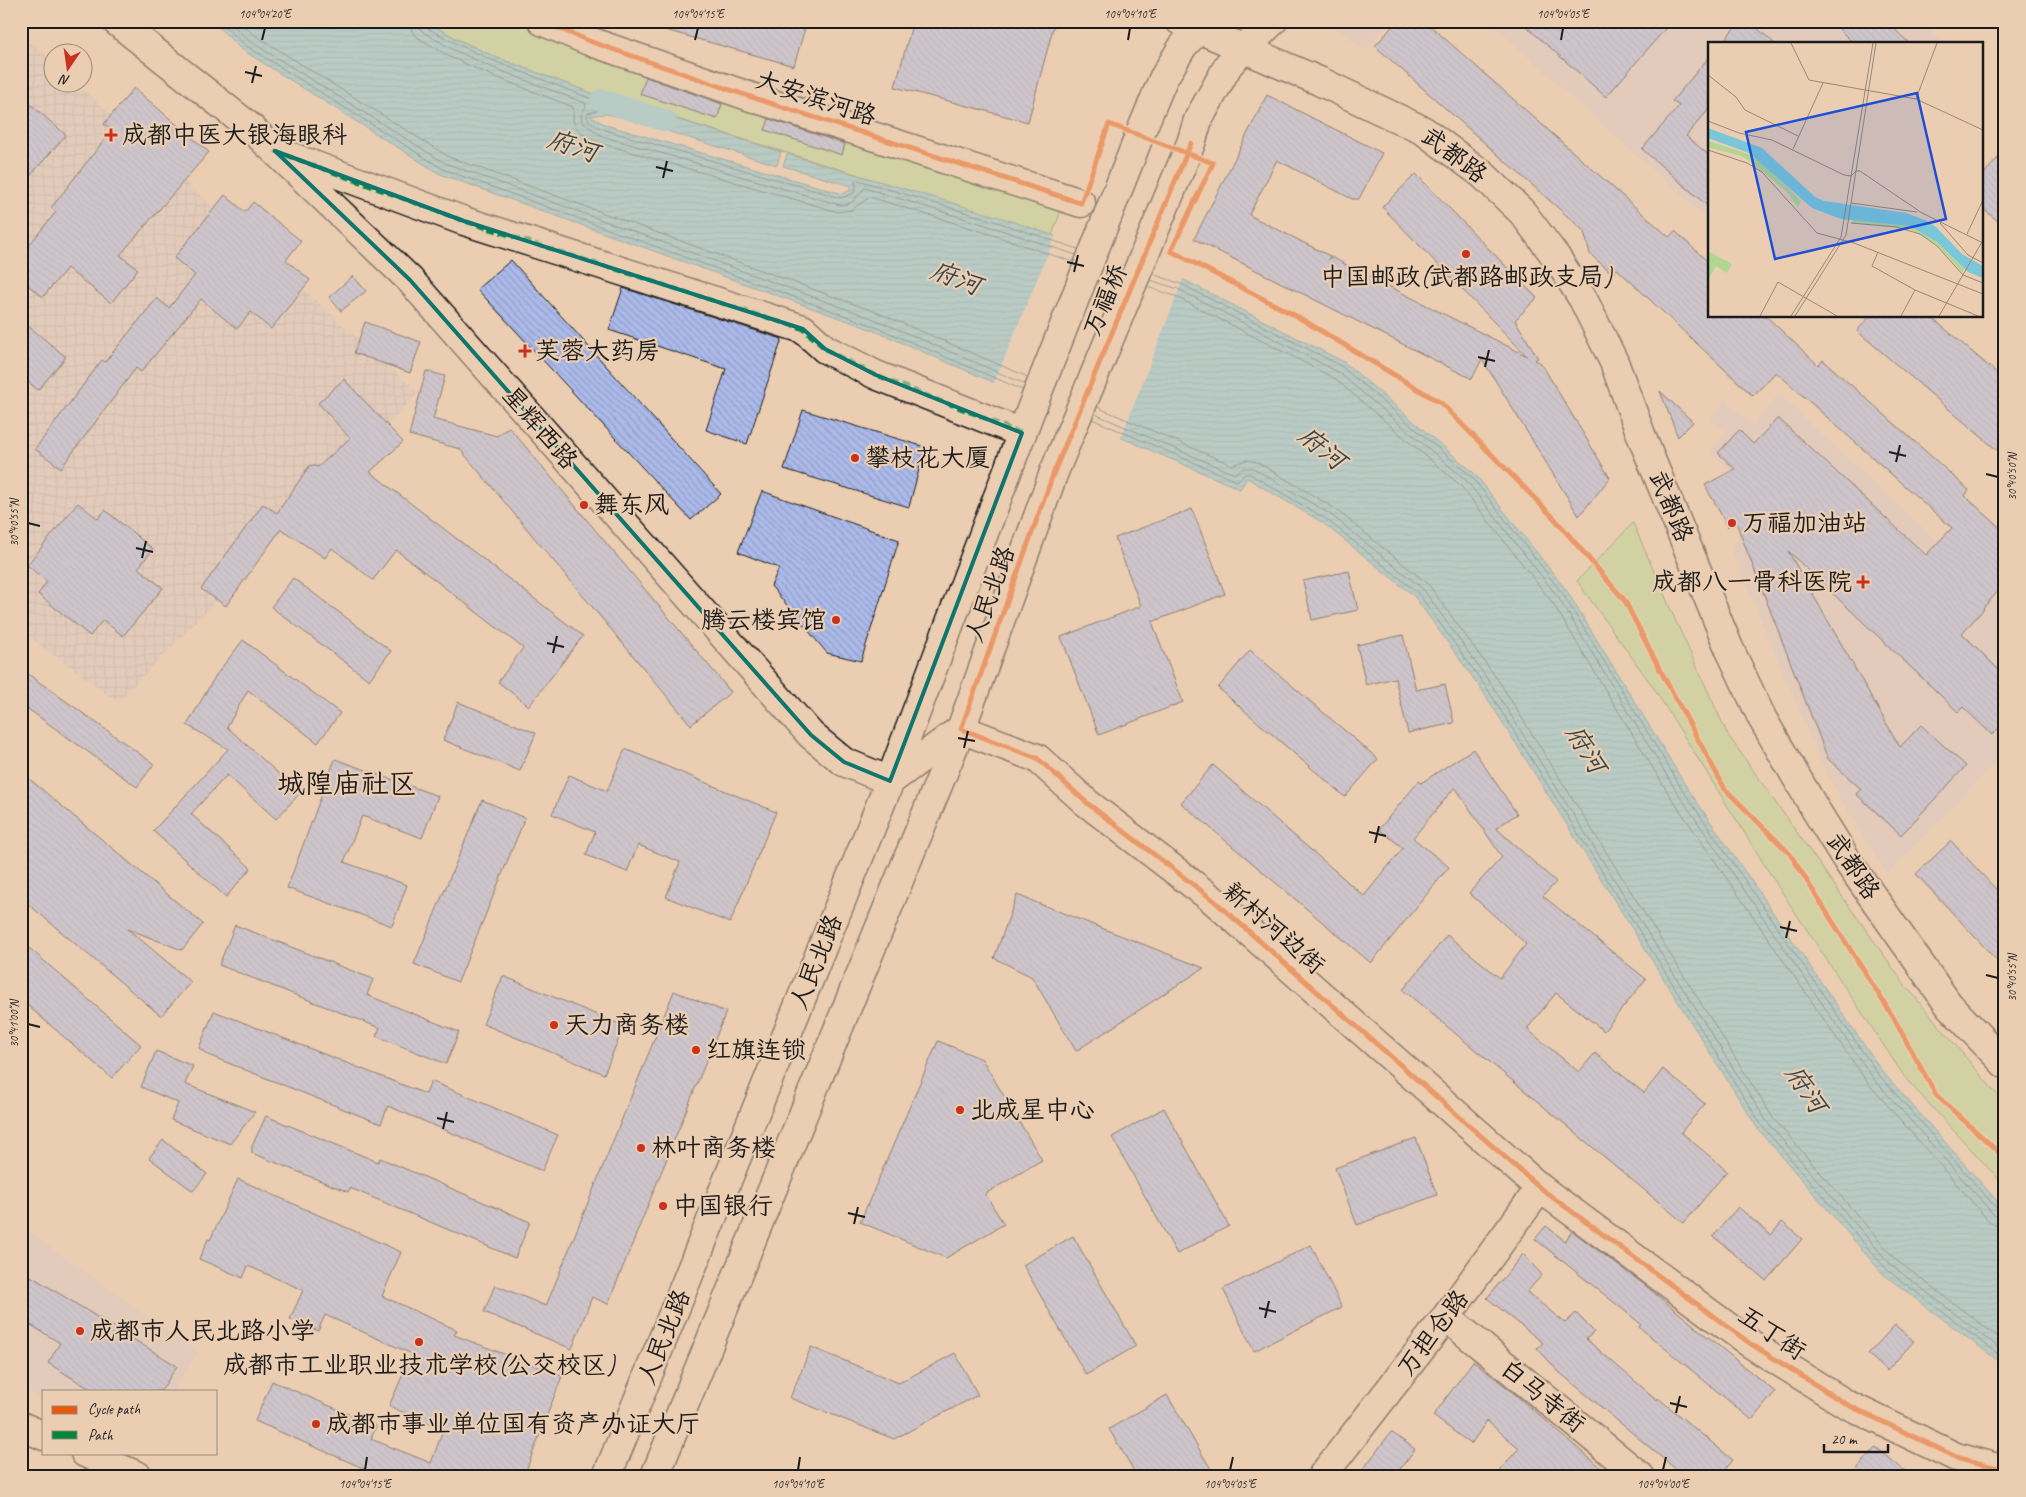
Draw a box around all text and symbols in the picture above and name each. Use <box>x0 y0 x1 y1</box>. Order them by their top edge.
text: 104°04'20"E <box>239 6 293 22</box>
text: 104°04'15"E <box>672 6 726 22</box>
text: 104°04'10"E <box>1104 6 1158 22</box>
text: 104°04'05"E <box>1537 6 1591 22</box>
north arrow <box>42 42 92 92</box>
inset map <box>1708 42 1984 318</box>
street label: 大安滨河路 <box>752 63 880 133</box>
text: N <box>57 70 71 89</box>
place label: 成都中医大银海眼科 <box>122 119 347 151</box>
street label: 武都路 <box>1414 120 1494 190</box>
water label: 府河 <box>543 122 607 171</box>
marker: 成都中医大银海眼科 <box>104 128 118 142</box>
marker: 中国邮政(武都路邮政支局) <box>1460 248 1472 260</box>
water label: 府河 <box>926 254 990 304</box>
street label: 万福桥 <box>1076 259 1134 341</box>
place label: 中国邮政(武都路邮政支局) <box>1320 261 1613 293</box>
place label: 芙蓉大药房 <box>535 335 660 367</box>
marker: 芙蓉大药房 <box>519 345 531 357</box>
street label: 星辉西路 <box>495 380 585 476</box>
water label: 府河 <box>1291 419 1356 480</box>
place label: 攀枝花大厦 <box>865 442 990 474</box>
marker: 攀枝花大厦 <box>849 452 861 464</box>
text: 30°40'50"N <box>2004 452 2020 501</box>
street label: 武都路 <box>1642 465 1700 547</box>
place label: 舞东风 <box>594 489 669 521</box>
text: 30°40'55"N <box>6 498 22 547</box>
marker: 舞东风 <box>578 499 590 511</box>
place label: 万福加油站 <box>1742 507 1867 539</box>
marker: 万福加油站 <box>1726 517 1738 529</box>
street label: 人民北路 <box>958 542 1022 646</box>
place label: 成都八一骨科医院 <box>1652 566 1852 598</box>
marker: 成都八一骨科医院 <box>1856 575 1870 589</box>
place label: 腾云楼宾馆 <box>701 604 826 636</box>
marker: 腾云楼宾馆 <box>830 614 842 626</box>
water label: 府河 <box>1558 718 1616 783</box>
district label: 城隍庙社区 <box>277 766 417 801</box>
street label: 武都路 <box>1819 826 1887 906</box>
street label: 新村河边街 <box>1216 875 1332 981</box>
street label: 人民北路 <box>782 910 850 1014</box>
text: 30°40'55"N <box>2004 953 2020 1002</box>
text: 30°41'00"N <box>6 999 22 1048</box>
place label: 天力商务楼 <box>564 1009 689 1041</box>
marker: 天力商务楼 <box>548 1019 560 1031</box>
place label: 红旗连锁 <box>706 1034 806 1066</box>
marker: 红旗连锁 <box>690 1044 702 1056</box>
water label: 府河 <box>1778 1058 1836 1123</box>
place label: 北成星中心 <box>970 1094 1095 1126</box>
marker: 北成星中心 <box>954 1104 966 1116</box>
place label: 林叶商务楼 <box>651 1132 776 1164</box>
marker: 林叶商务楼 <box>635 1142 647 1154</box>
place label: 中国银行 <box>673 1190 773 1222</box>
marker: 中国银行 <box>657 1200 669 1212</box>
street label: 万担仓路 <box>1390 1283 1476 1383</box>
street label: 人民北路 <box>630 1285 698 1389</box>
street label: 五丁街 <box>1732 1299 1812 1367</box>
place label: 成都市人民北路小学 <box>90 1315 315 1347</box>
marker: 成都市人民北路小学 <box>74 1325 86 1337</box>
marker: 成都市工业职业技术学校(公交校区) <box>413 1336 425 1348</box>
place label: 成都市工业职业技术学校(公交校区) <box>223 1349 616 1381</box>
street label: 白马寺街 <box>1494 1352 1592 1440</box>
legend <box>42 1390 218 1454</box>
text: Cycle path <box>88 1400 140 1419</box>
place label: 成都市事业单位国有资产办证大厅 <box>326 1408 701 1440</box>
marker: 成都市事业单位国有资产办证大厅 <box>310 1418 322 1430</box>
scale bar <box>1824 1422 1887 1454</box>
text: Path <box>88 1426 114 1445</box>
text: 20 m <box>1831 1430 1858 1449</box>
text: 104°04'15"E <box>339 1476 393 1492</box>
text: 104°04'10"E <box>772 1476 826 1492</box>
text: 104°04'05"E <box>1204 1476 1258 1492</box>
text: 104°04'00"E <box>1637 1476 1691 1492</box>

